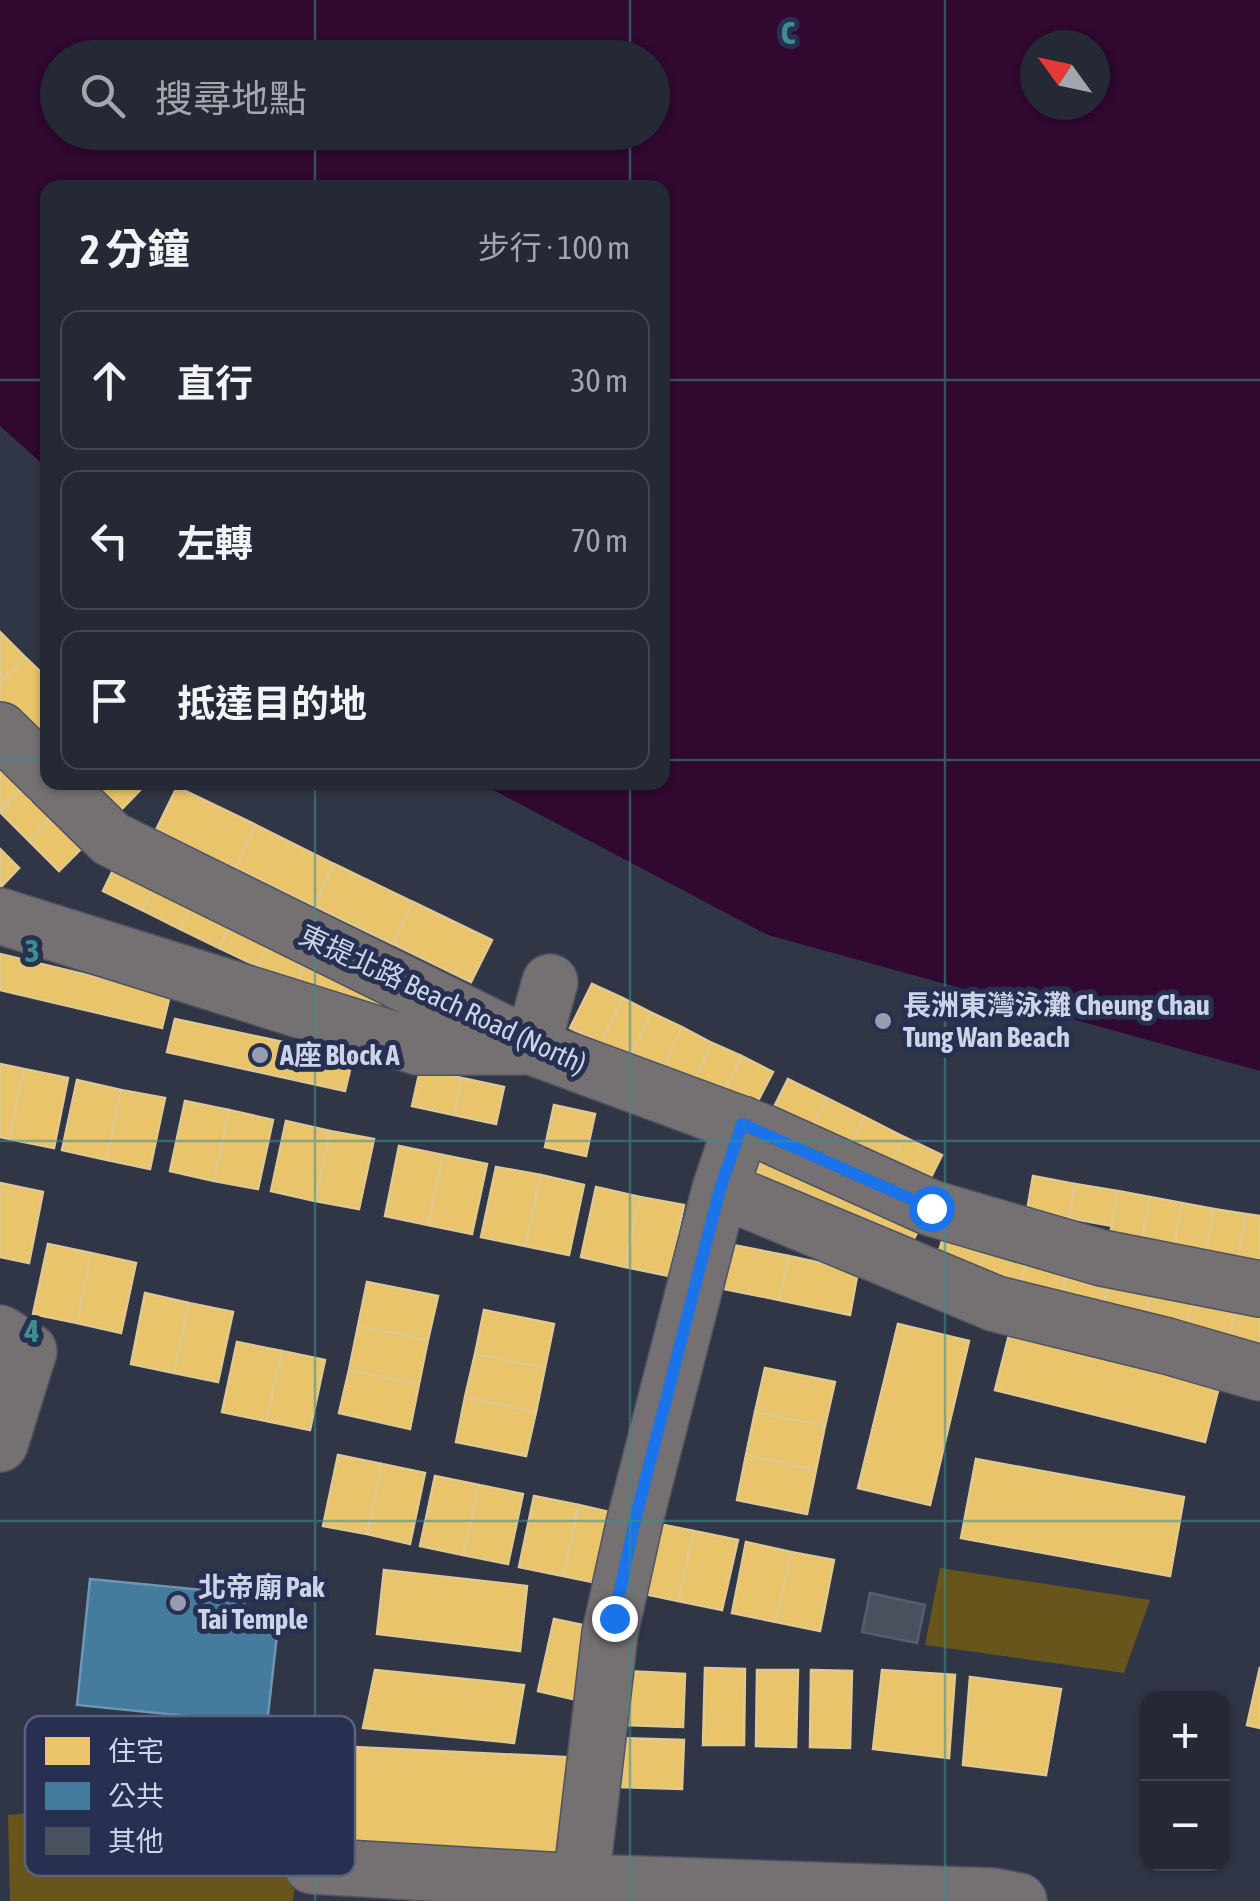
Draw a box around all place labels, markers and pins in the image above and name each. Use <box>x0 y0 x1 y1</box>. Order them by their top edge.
place label: 長洲東灣泳灘 Cheung Chau Tung Wan Beach <box>903 989 1209 1053</box>
marker: 長洲東灣泳灘 Cheung Chau Tung Wan Beach <box>872 1010 894 1032</box>
place label: A座 Block A <box>279 1039 400 1071</box>
marker: A座 Block A <box>249 1044 271 1066</box>
place label: 北帝廟 Pak Tai Temple <box>198 1571 325 1635</box>
marker: 北帝廟 Pak Tai Temple <box>167 1592 189 1614</box>

